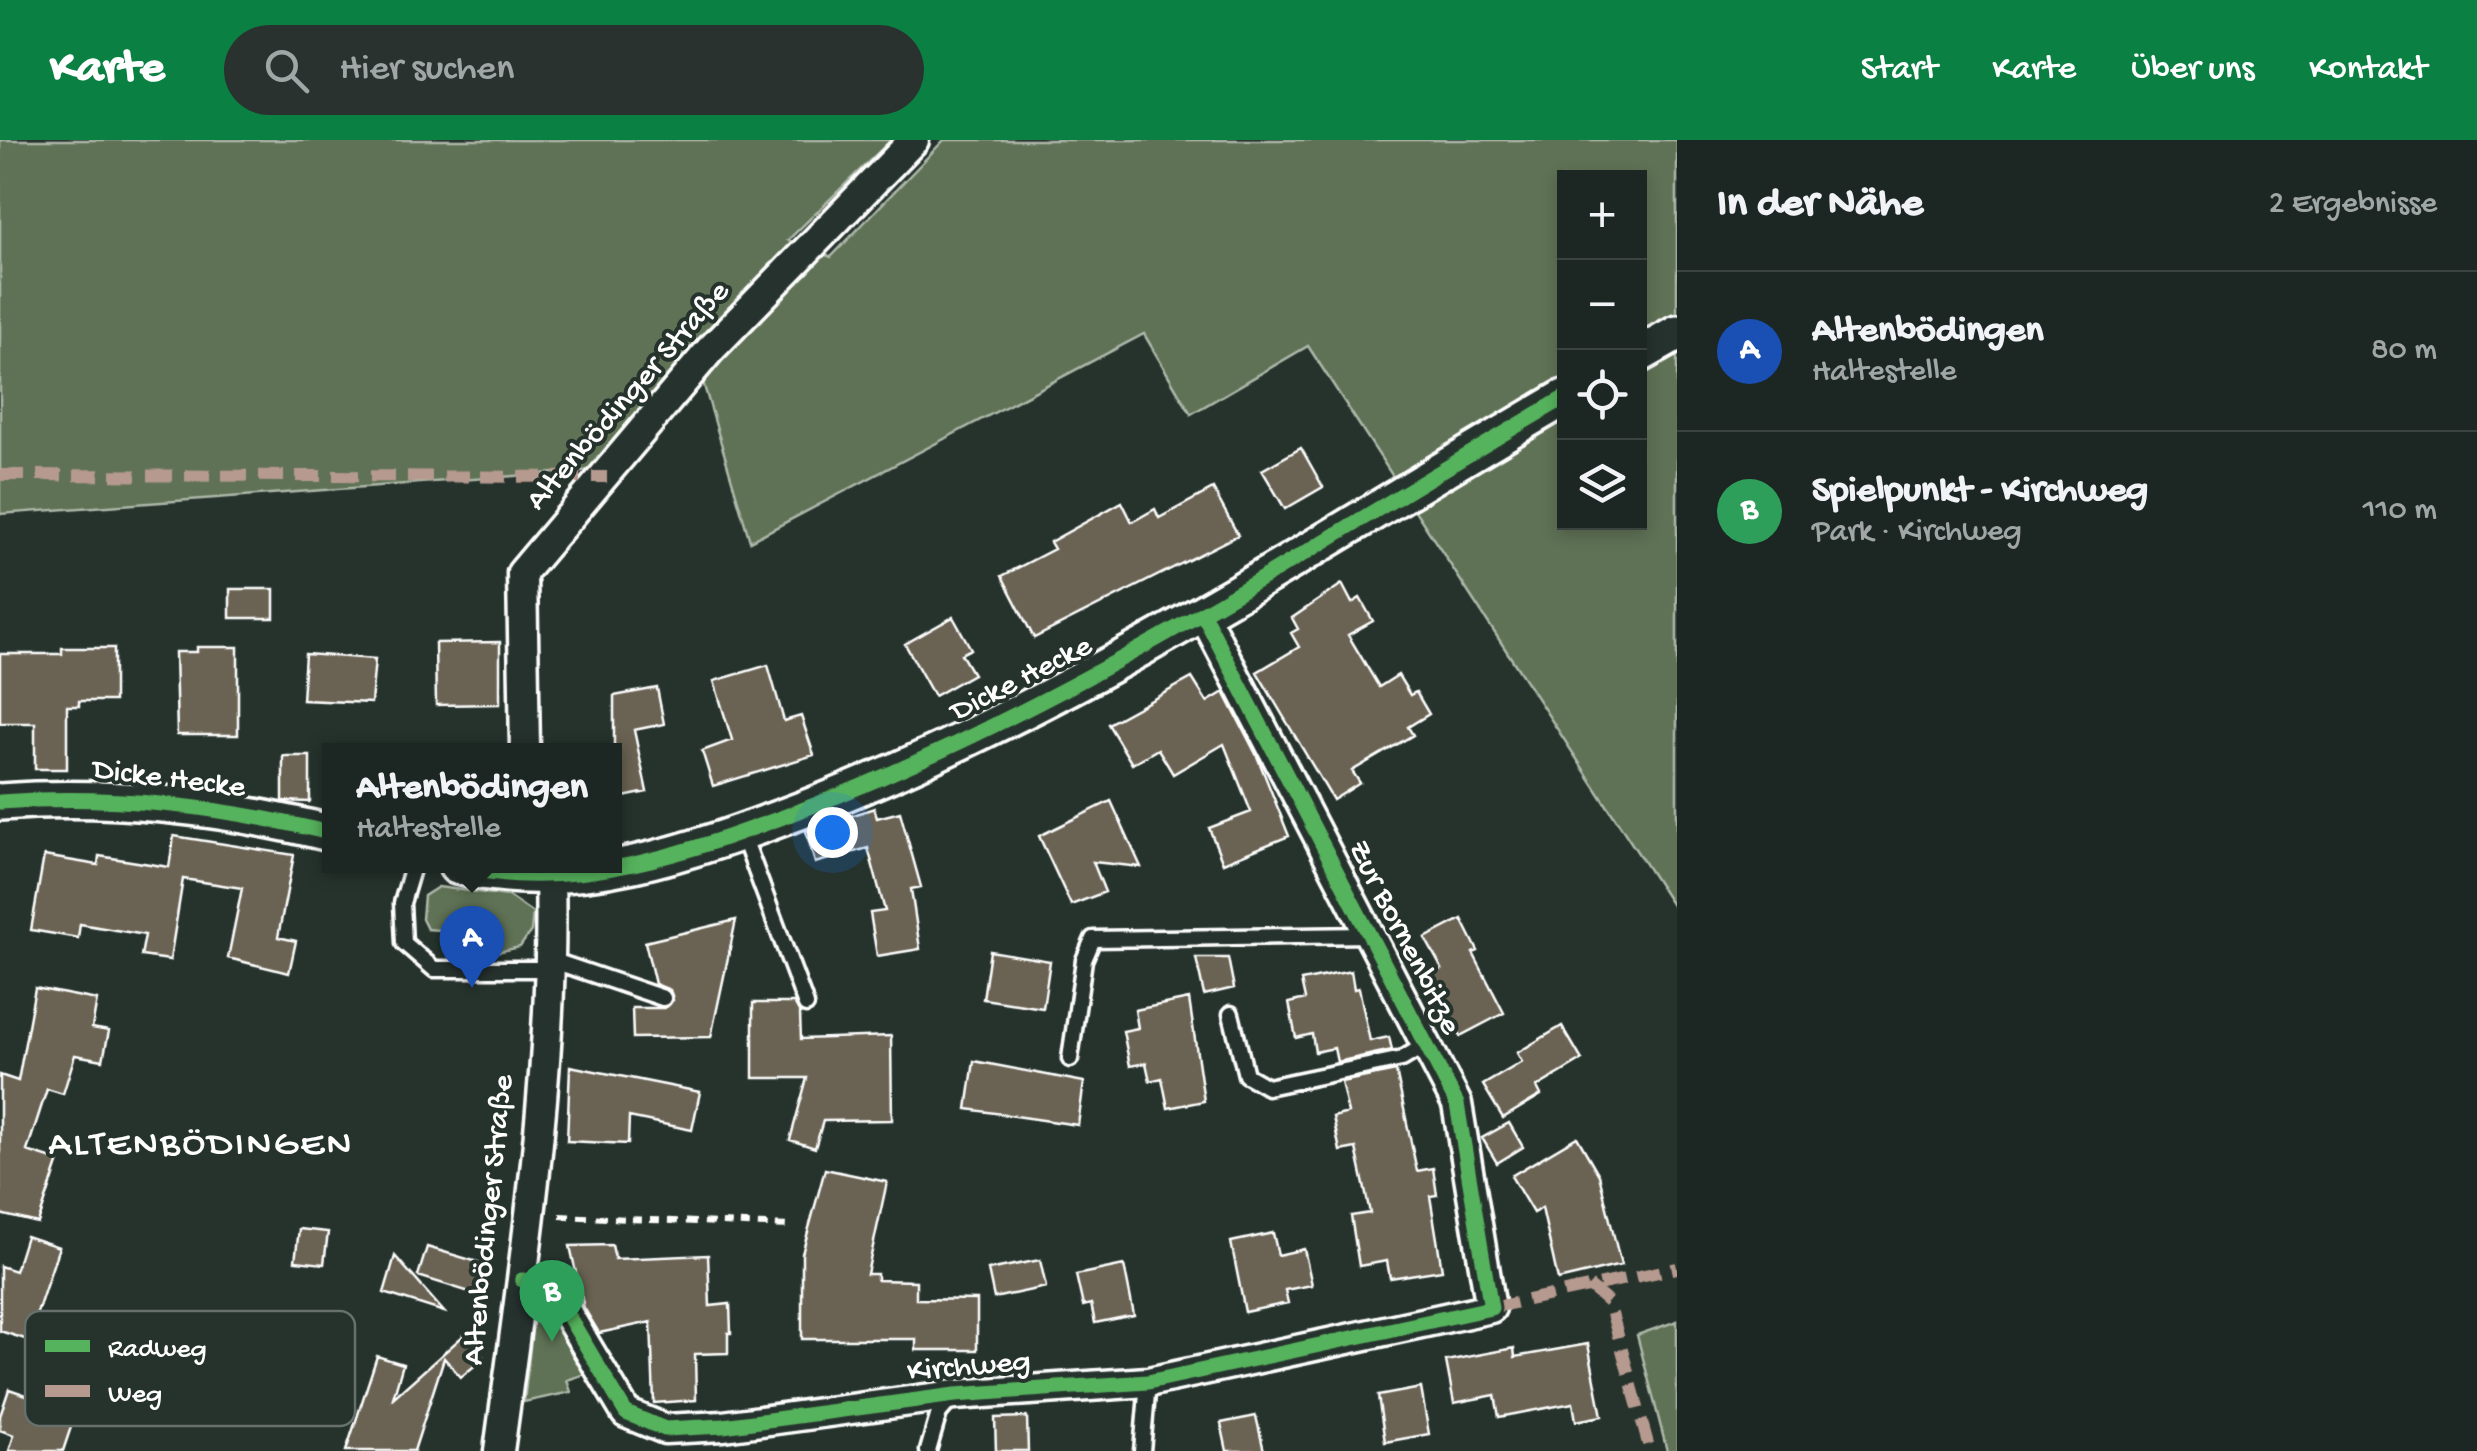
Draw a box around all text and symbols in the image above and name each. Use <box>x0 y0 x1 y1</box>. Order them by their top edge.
search box <box>224 25 924 115</box>
text: Karte <box>50 42 164 99</box>
icon: search <box>259 43 314 98</box>
text: Hier suchen <box>339 48 514 92</box>
text: Start <box>1861 50 1938 91</box>
text: Karte <box>1993 50 2076 91</box>
text: Über uns <box>2131 50 2254 91</box>
text: Kontakt <box>2309 50 2427 91</box>
map controls <box>1557 170 1647 530</box>
button: + <box>1557 170 1647 260</box>
text: In der Nähe <box>1717 181 1923 230</box>
text: 2 Ergebnisse <box>2269 186 2437 224</box>
button: − <box>1557 260 1647 350</box>
street label: Altenbödinger Straße <box>519 274 739 520</box>
text: Altenbödingen <box>1812 310 2044 354</box>
text: A <box>1740 332 1759 370</box>
text: 80 m <box>2371 332 2437 370</box>
button: locate <box>1557 350 1647 440</box>
text: Haltestelle <box>1812 354 1957 392</box>
button: layers <box>1557 440 1647 530</box>
text: Spielpunkt - Kirchweg <box>1812 470 2148 514</box>
text: B <box>1741 492 1758 530</box>
text: 110 m <box>2363 492 2437 530</box>
text: Park · Kirchweg <box>1812 514 2022 552</box>
street label: Dicke Hecke <box>943 628 1099 733</box>
popup <box>322 743 622 873</box>
street label: Dicke Hecke <box>89 752 248 808</box>
text: Altenbödingen <box>356 767 588 811</box>
your location <box>807 807 858 858</box>
text: Haltestelle <box>356 811 501 849</box>
street label: Zur Bornenbitze <box>1338 834 1469 1042</box>
pin: A <box>440 906 504 988</box>
street label: Altenbödinger Straße <box>456 1072 524 1367</box>
district label: ALTENBÖDINGEN <box>48 1124 354 1168</box>
pin: B <box>520 1260 584 1342</box>
legend <box>25 1311 355 1426</box>
text: Radweg <box>108 1334 207 1367</box>
street label: Kirchweg <box>906 1344 1032 1392</box>
text: Weg <box>108 1379 162 1412</box>

